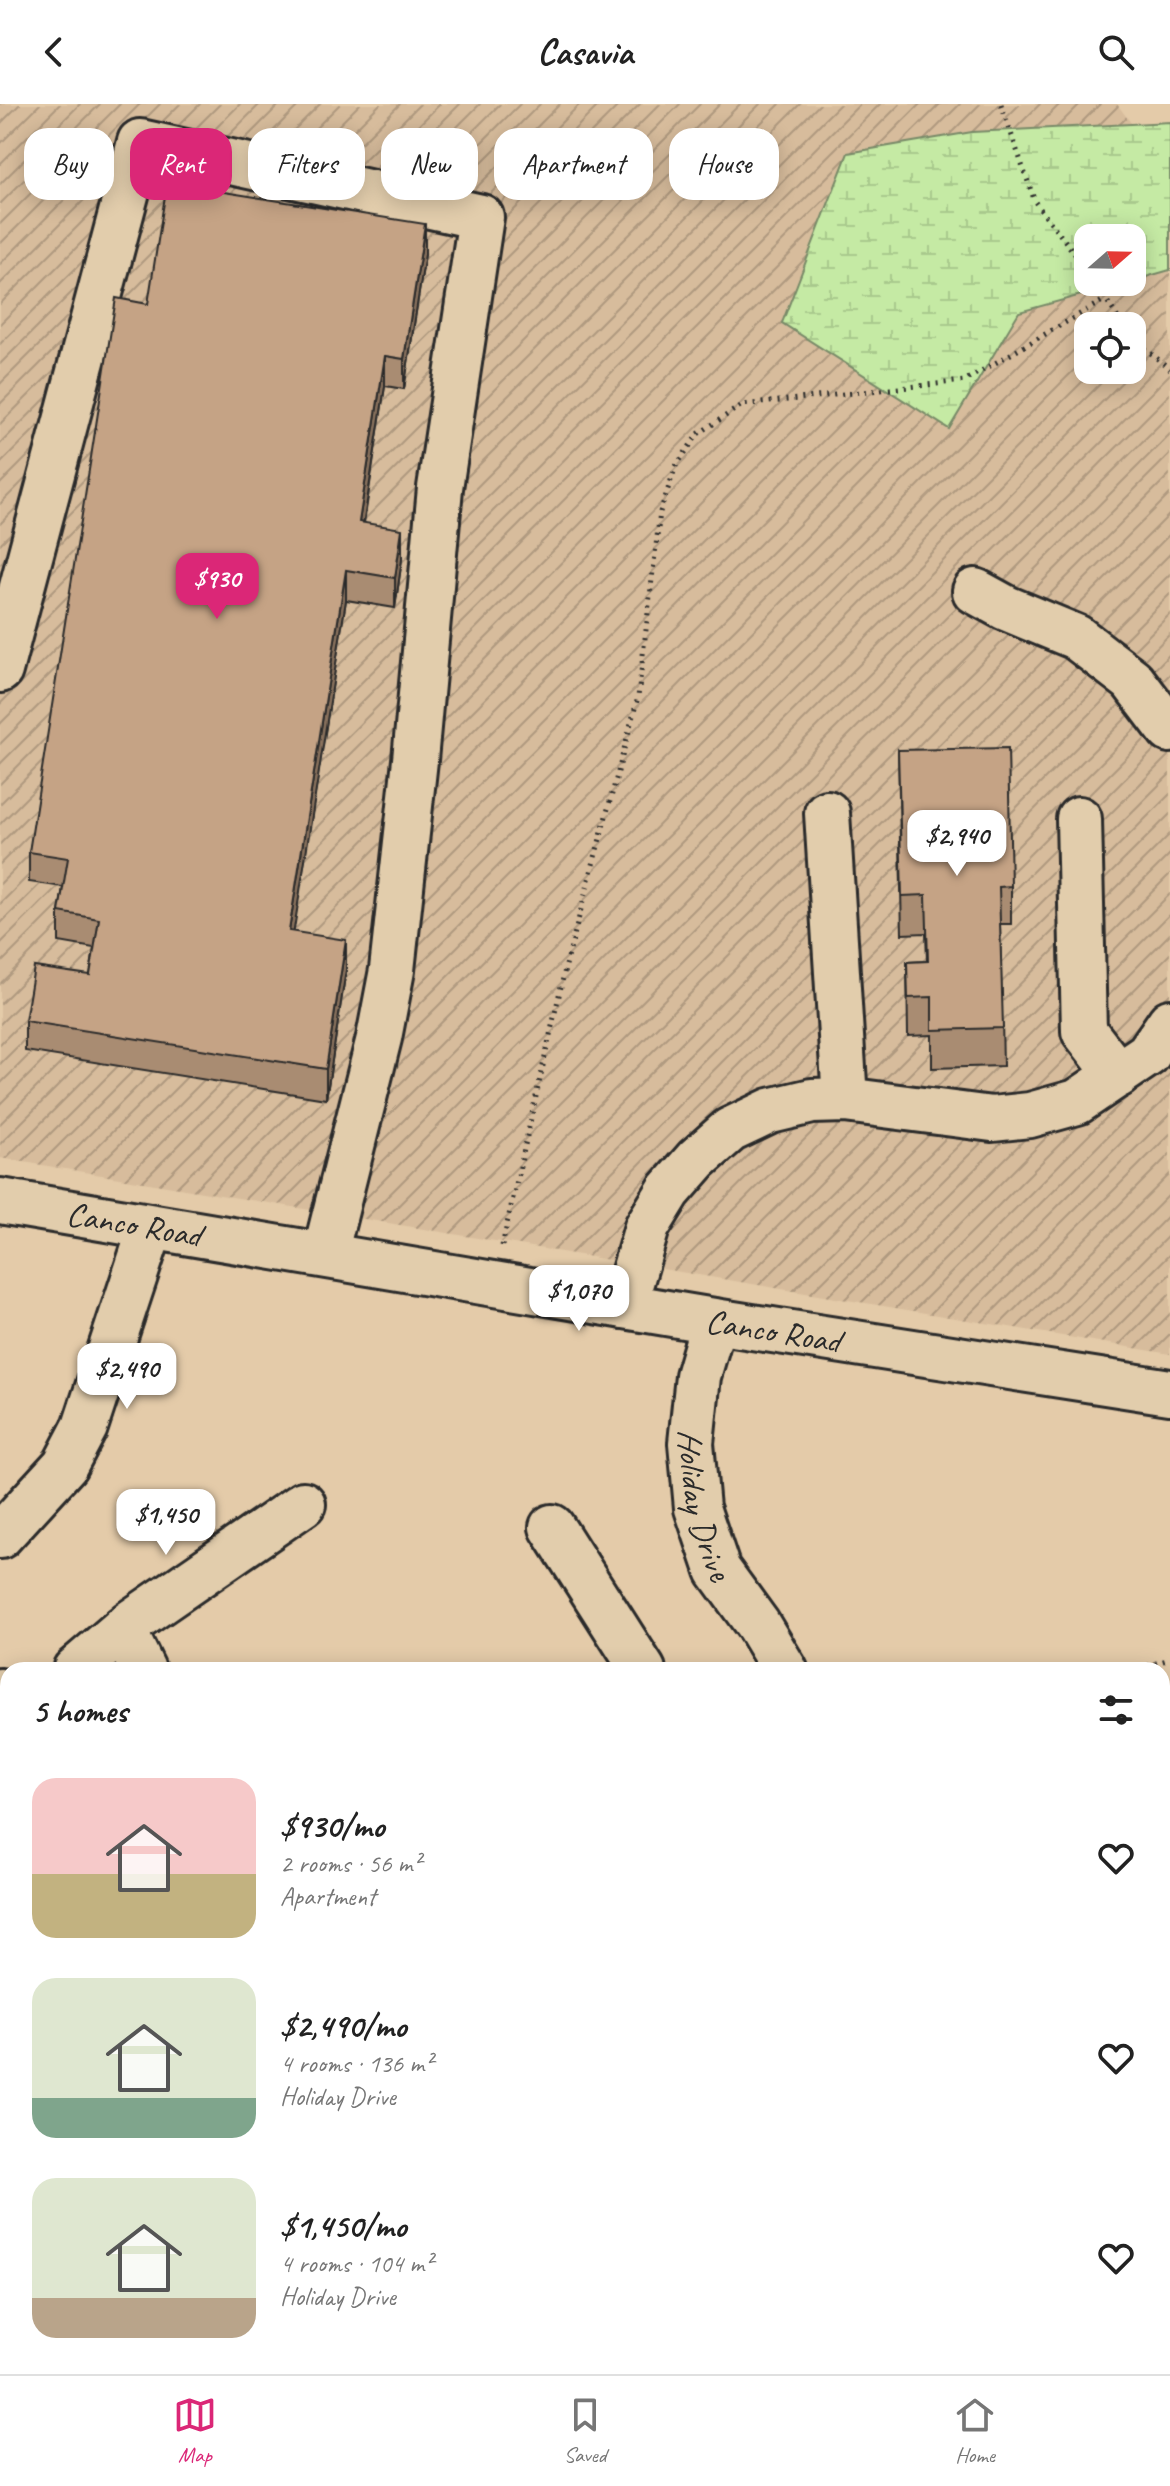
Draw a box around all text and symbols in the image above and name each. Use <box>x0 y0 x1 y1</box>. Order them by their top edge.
text: Casavia <box>537 29 633 75</box>
icon: back <box>32 30 76 74</box>
icon: search <box>1094 30 1138 74</box>
chip: Buy <box>24 128 114 200</box>
chip: Rent <box>130 128 232 200</box>
chip: Filters <box>248 128 365 200</box>
chip: New <box>381 128 478 200</box>
chip: Apartment <box>494 128 653 200</box>
chip: House <box>669 128 779 200</box>
north arrow <box>1074 224 1146 296</box>
map controls <box>1074 224 1146 384</box>
button: locate <box>1074 312 1146 384</box>
pin: $930 <box>170 553 264 621</box>
text: $930 <box>194 562 240 595</box>
pin: $2,940 <box>892 810 1022 878</box>
text: $2,940 <box>925 819 989 852</box>
street label: Canco Road <box>64 1192 209 1257</box>
pin: $1,070 <box>514 1265 644 1333</box>
text: $1,070 <box>547 1274 611 1307</box>
street label: Canco Road <box>703 1299 848 1363</box>
pin: $2,490 <box>62 1343 192 1411</box>
text: $2,490 <box>95 1352 159 1385</box>
street label: Holiday Drive <box>668 1428 741 1591</box>
pin: $1,450 <box>101 1489 231 1557</box>
text: $1,450 <box>134 1498 198 1531</box>
icon: filters <box>1094 1688 1138 1732</box>
text: 5 homes <box>32 1689 127 1732</box>
text: $930/mo <box>280 1804 384 1847</box>
icon: home <box>96 1810 192 1906</box>
icon: heart <box>1094 1836 1138 1880</box>
text: 2 rooms · 56 m² <box>280 1847 421 1880</box>
text: Apartment <box>280 1880 376 1913</box>
text: $2,490/mo <box>280 2004 406 2047</box>
icon: home <box>96 2010 192 2106</box>
icon: heart <box>1094 2036 1138 2080</box>
text: 4 rooms · 136 m² <box>280 2047 432 2080</box>
text: Holiday Drive <box>280 2080 396 2113</box>
text: $1,450/mo <box>280 2204 406 2247</box>
icon: home <box>96 2210 192 2306</box>
icon: heart <box>1094 2236 1138 2280</box>
text: 4 rooms · 104 m² <box>280 2247 432 2280</box>
text: Holiday Drive <box>280 2280 396 2313</box>
tab: Map <box>173 2393 217 2469</box>
tab: Saved <box>563 2393 607 2469</box>
tab: Home <box>953 2393 997 2469</box>

